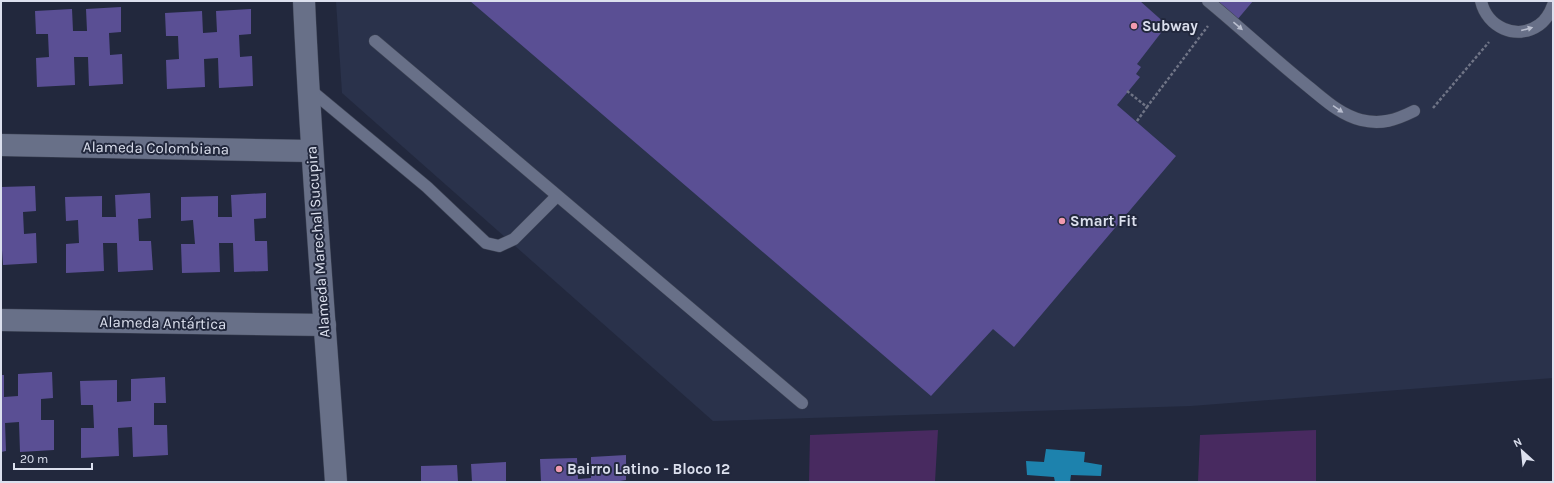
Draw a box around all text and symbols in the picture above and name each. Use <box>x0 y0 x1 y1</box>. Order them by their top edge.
place label: Subway <box>1142 17 1198 35</box>
marker: Subway <box>1129 21 1139 31</box>
one-way arrow <box>1233 22 1244 31</box>
one-way arrow <box>1520 26 1533 32</box>
one-way arrow <box>1333 105 1343 113</box>
street label: Alameda Colombiana <box>83 138 229 158</box>
street label: Alameda Marechal Sucupira <box>302 145 334 339</box>
place label: Smart Fit <box>1070 212 1137 230</box>
marker: Smart Fit <box>1057 216 1067 226</box>
street label: Alameda Antártica <box>100 313 226 333</box>
north arrow <box>1502 431 1542 471</box>
text: N <box>1511 435 1524 450</box>
scale bar <box>14 445 92 471</box>
text: 20 m <box>20 452 48 466</box>
place label: Bairro Latino - Bloco 12 <box>567 460 730 478</box>
marker: Bairro Latino - Bloco 12 <box>554 464 564 474</box>

